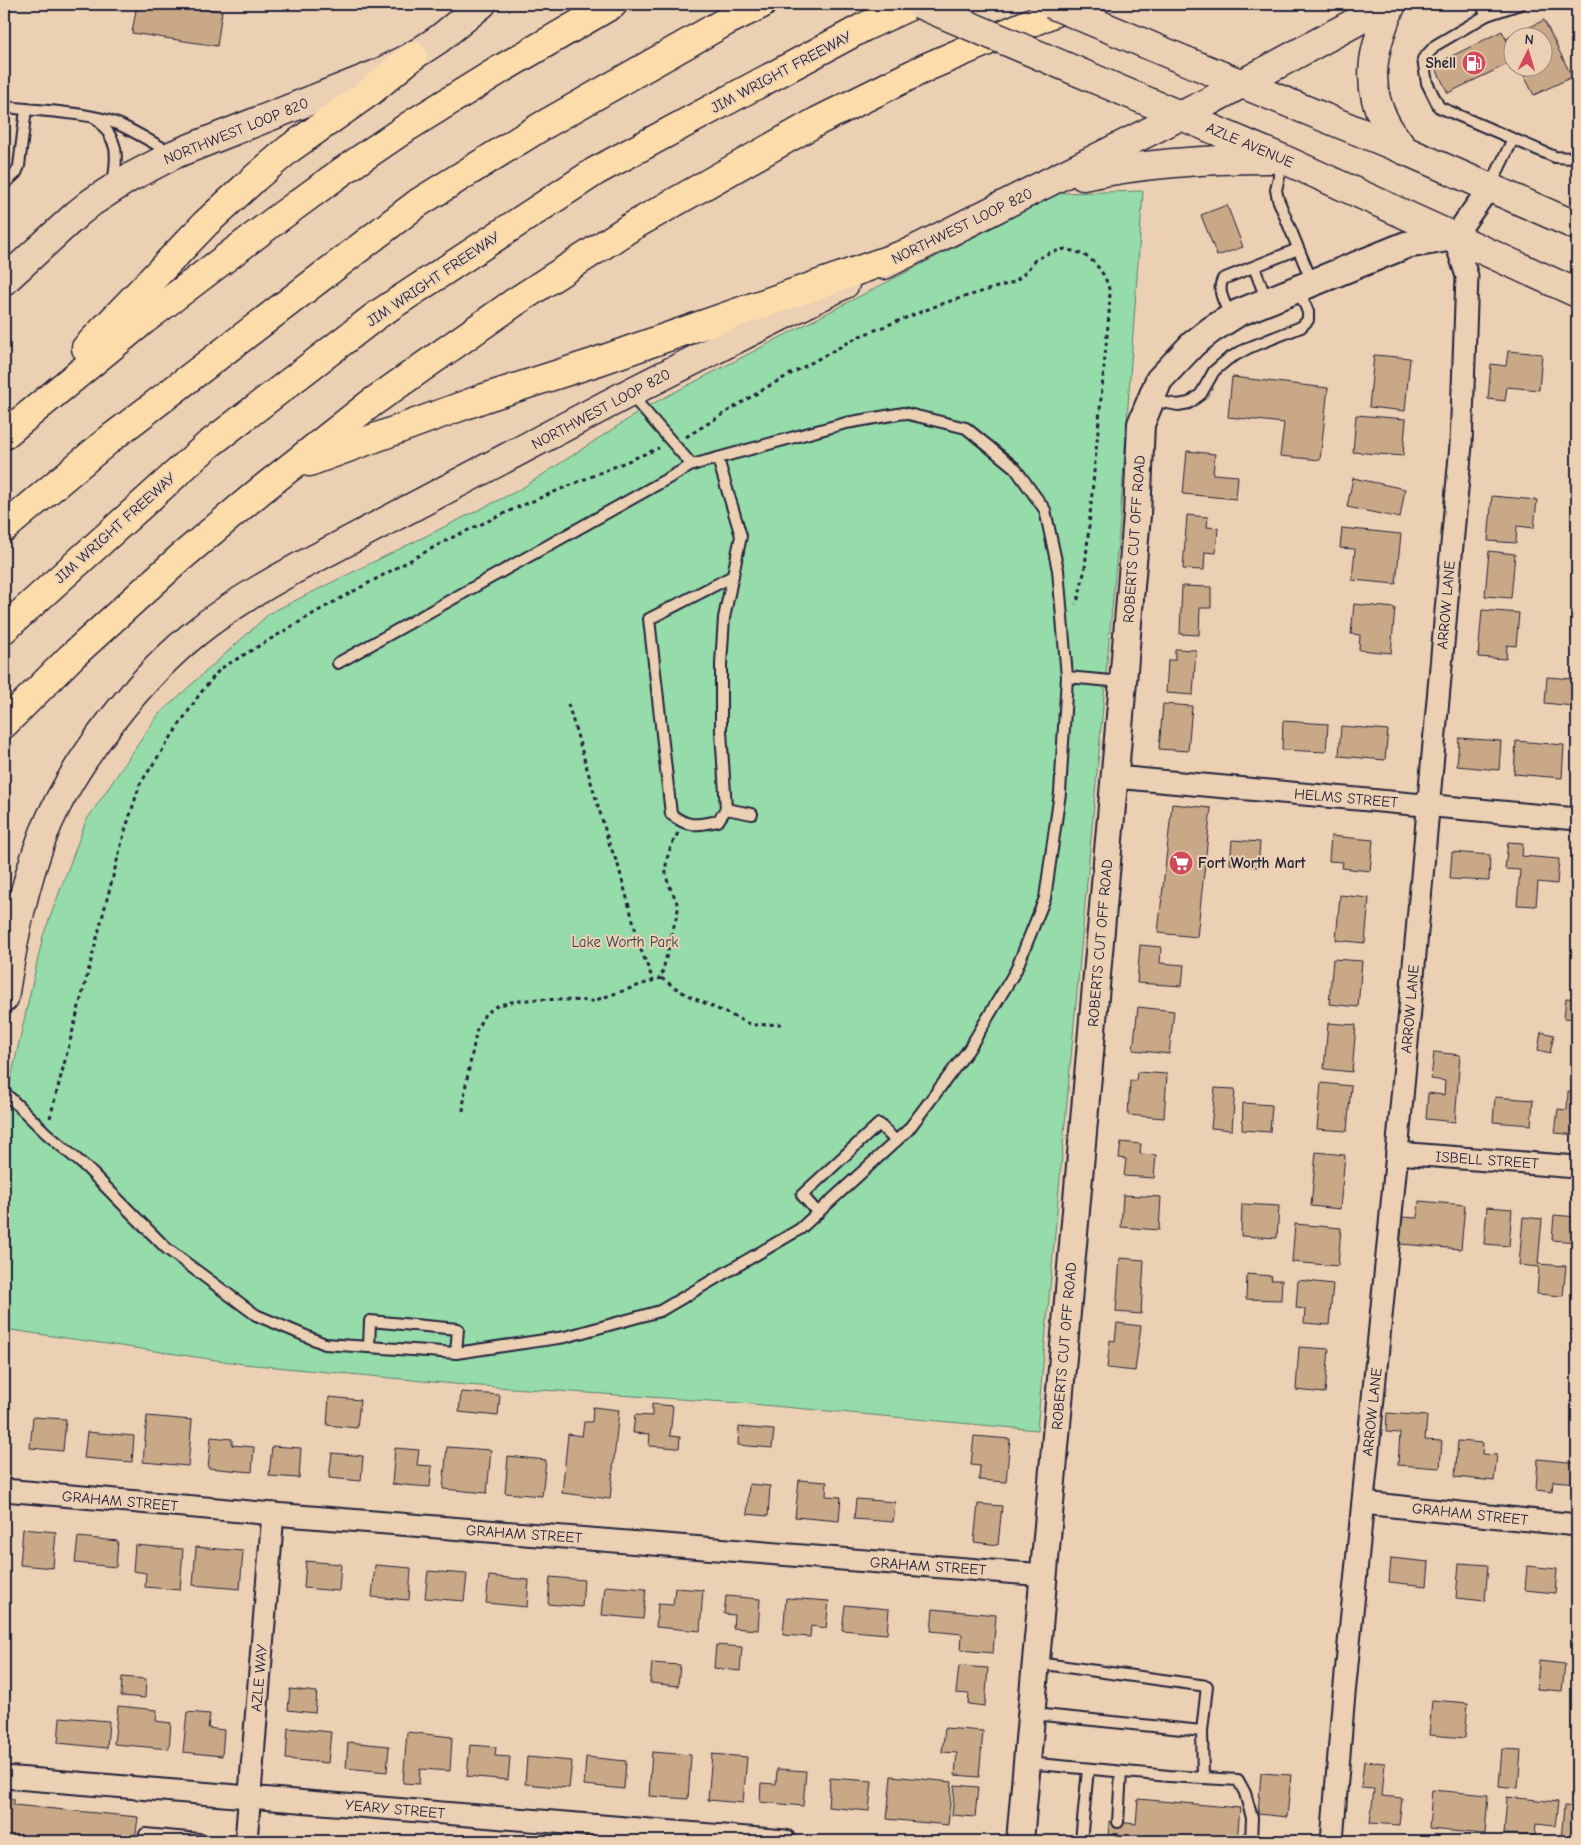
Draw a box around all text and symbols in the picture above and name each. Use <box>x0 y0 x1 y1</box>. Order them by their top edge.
street label: JIM WRIGHT FREEWAY <box>708 27 855 117</box>
north arrow <box>1504 28 1554 78</box>
text: N <box>1524 31 1534 48</box>
fuel station icon: Shell <box>1461 50 1487 76</box>
place label: Shell <box>1425 54 1456 72</box>
street label: NORTHWEST LOOP 820 <box>161 94 311 168</box>
street label: AZLE AVENUE <box>1203 118 1297 172</box>
street label: NORTHWEST LOOP 820 <box>889 184 1035 268</box>
street label: JIM WRIGHT FREEWAY <box>363 228 503 330</box>
street label: NORTHWEST LOOP 820 <box>528 365 674 453</box>
street label: ROBERTS CUT OFF ROAD <box>1119 455 1149 623</box>
street label: JIM WRIGHT FREEWAY <box>51 469 179 587</box>
street label: ARROW LANE <box>1433 560 1459 650</box>
street label: HELMS STREET <box>1293 784 1399 812</box>
supermarket icon: Fort Worth Mart <box>1168 850 1194 876</box>
place label: Fort Worth Mart <box>1198 854 1307 872</box>
street label: ROBERTS CUT OFF ROAD <box>1084 858 1116 1028</box>
park label: Lake Worth Park <box>572 933 679 951</box>
street label: ARROW LANE <box>1397 964 1423 1054</box>
street label: ISBELL STREET <box>1435 1147 1539 1173</box>
street label: ROBERTS CUT OFF ROAD <box>1048 1261 1080 1431</box>
street label: ARROW LANE <box>1358 1367 1386 1457</box>
street label: GRAHAM STREET <box>61 1487 179 1515</box>
street label: GRAHAM STREET <box>1411 1499 1529 1529</box>
street label: GRAHAM STREET <box>465 1521 583 1547</box>
street label: GRAHAM STREET <box>869 1553 987 1579</box>
street label: AZLE WAY <box>247 1643 271 1713</box>
street label: YEARY STREET <box>344 1796 446 1822</box>

